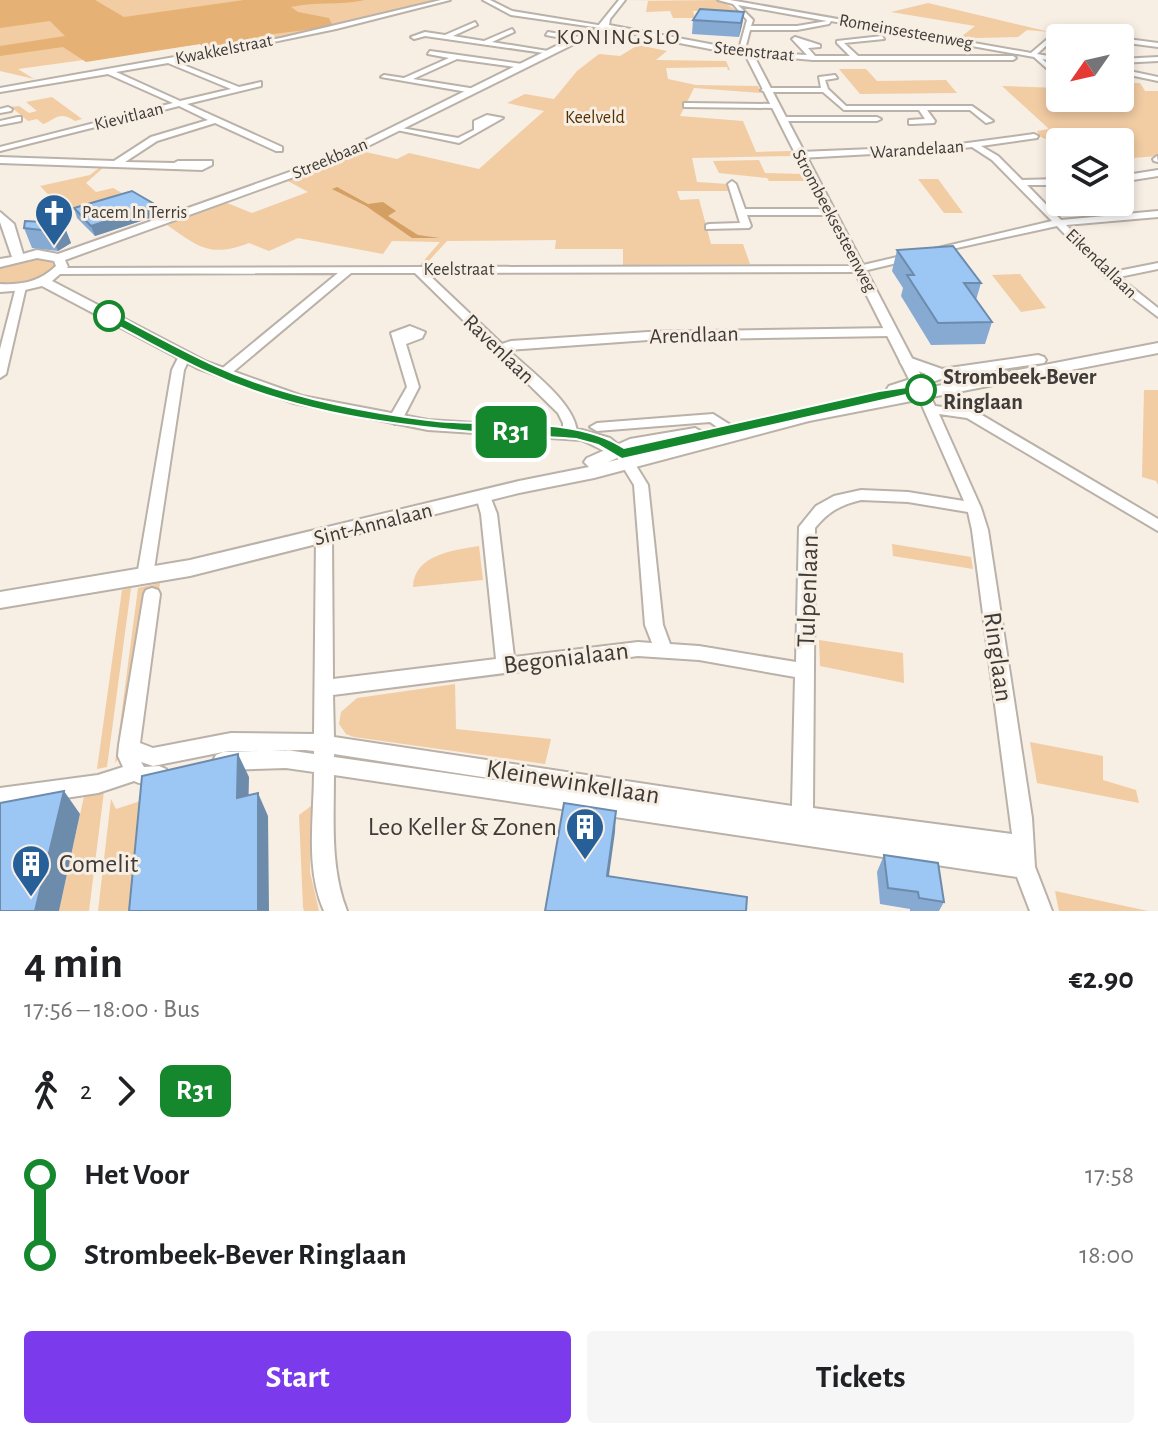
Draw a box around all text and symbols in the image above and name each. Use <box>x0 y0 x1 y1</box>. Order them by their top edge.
street label: Romeinsesteenweg <box>838 11 975 53</box>
north arrow <box>1046 24 1134 112</box>
map controls <box>1046 24 1134 216</box>
district label: KONINGSLO <box>556 26 682 48</box>
street label: Kwakkelstraat <box>174 32 274 68</box>
street label: Steenstraat <box>713 39 795 65</box>
street label: Kievitlaan <box>93 100 165 134</box>
park label: Keelveld <box>565 109 625 127</box>
button: layers <box>1046 128 1134 216</box>
street label: Streekbaan <box>290 135 370 183</box>
street label: Warandelaan <box>869 138 965 162</box>
street label: Strombeeksesteenweg <box>789 147 879 295</box>
church icon: Pacem In Terris <box>33 192 75 247</box>
place label: Pacem In Terris <box>82 204 187 222</box>
street label: Eikendallaan <box>1062 226 1140 302</box>
street label: Keelstraat <box>424 261 495 279</box>
unlabelled marker <box>94 301 124 331</box>
street label: Ravenlaan <box>459 310 539 388</box>
street label: Arendlaan <box>649 322 739 348</box>
place label: Strombeek-Bever Ringlaan <box>943 366 1097 413</box>
marker: Strombeek-Bever Ringlaan <box>906 375 936 405</box>
line badge: R31 <box>465 406 557 458</box>
text: R31 <box>492 418 530 446</box>
street label: Sint-Annalaan <box>311 499 435 549</box>
street label: Tulpenlaan <box>793 534 823 648</box>
street label: Ringlaan <box>979 610 1017 704</box>
street label: Begonialaan <box>502 637 630 679</box>
street label: Kleinewinkellaan <box>485 755 661 809</box>
building icon: Leo Keller & Zonen <box>564 806 606 861</box>
place label: Leo Keller & Zonen <box>368 814 557 840</box>
building icon: Comelit <box>10 843 52 898</box>
place label: Comelit <box>59 851 138 877</box>
text: 4 min <box>24 942 123 986</box>
text: €2.90 <box>1069 964 1134 994</box>
text: 17:56 – 18:00 · Bus <box>24 996 200 1022</box>
icon: walk <box>24 1069 68 1113</box>
icon: forward <box>104 1069 148 1113</box>
text: R31 <box>176 1077 215 1105</box>
text: 2 <box>80 1078 92 1104</box>
text: Het Voor <box>84 1160 189 1190</box>
text: 17:58 <box>1085 1162 1134 1188</box>
text: Strombeek-Bever Ringlaan <box>84 1240 407 1270</box>
text: 18:00 <box>1079 1242 1134 1268</box>
button: Start <box>24 1331 571 1423</box>
button: Tickets <box>587 1331 1134 1423</box>

